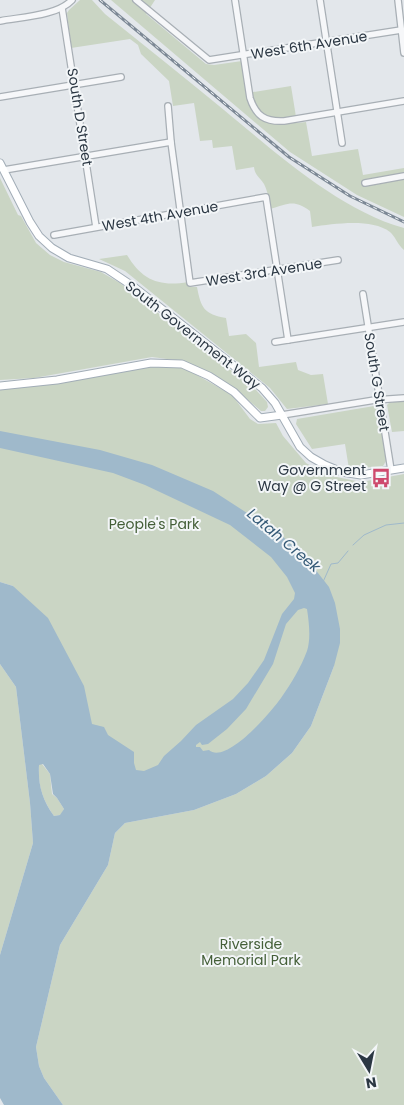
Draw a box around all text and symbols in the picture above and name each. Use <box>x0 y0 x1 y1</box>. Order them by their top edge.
street label: West 6th Avenue <box>249 26 369 64</box>
street label: South D Street <box>62 67 98 167</box>
street label: West 4th Avenue <box>100 196 220 236</box>
street label: West 3rd Avenue <box>204 253 324 291</box>
street label: South Government Way <box>121 276 265 394</box>
street label: South G Street <box>359 331 395 433</box>
place label: Government Way @ G Street <box>258 460 366 496</box>
bus stop icon: Government Way @ G Street <box>370 467 392 489</box>
water label: Latah Creek <box>243 503 326 578</box>
park label: People's Park <box>109 514 200 534</box>
park label: Riverside Memorial Park <box>201 934 301 970</box>
north arrow <box>344 1045 394 1095</box>
text: N <box>364 1072 378 1094</box>

